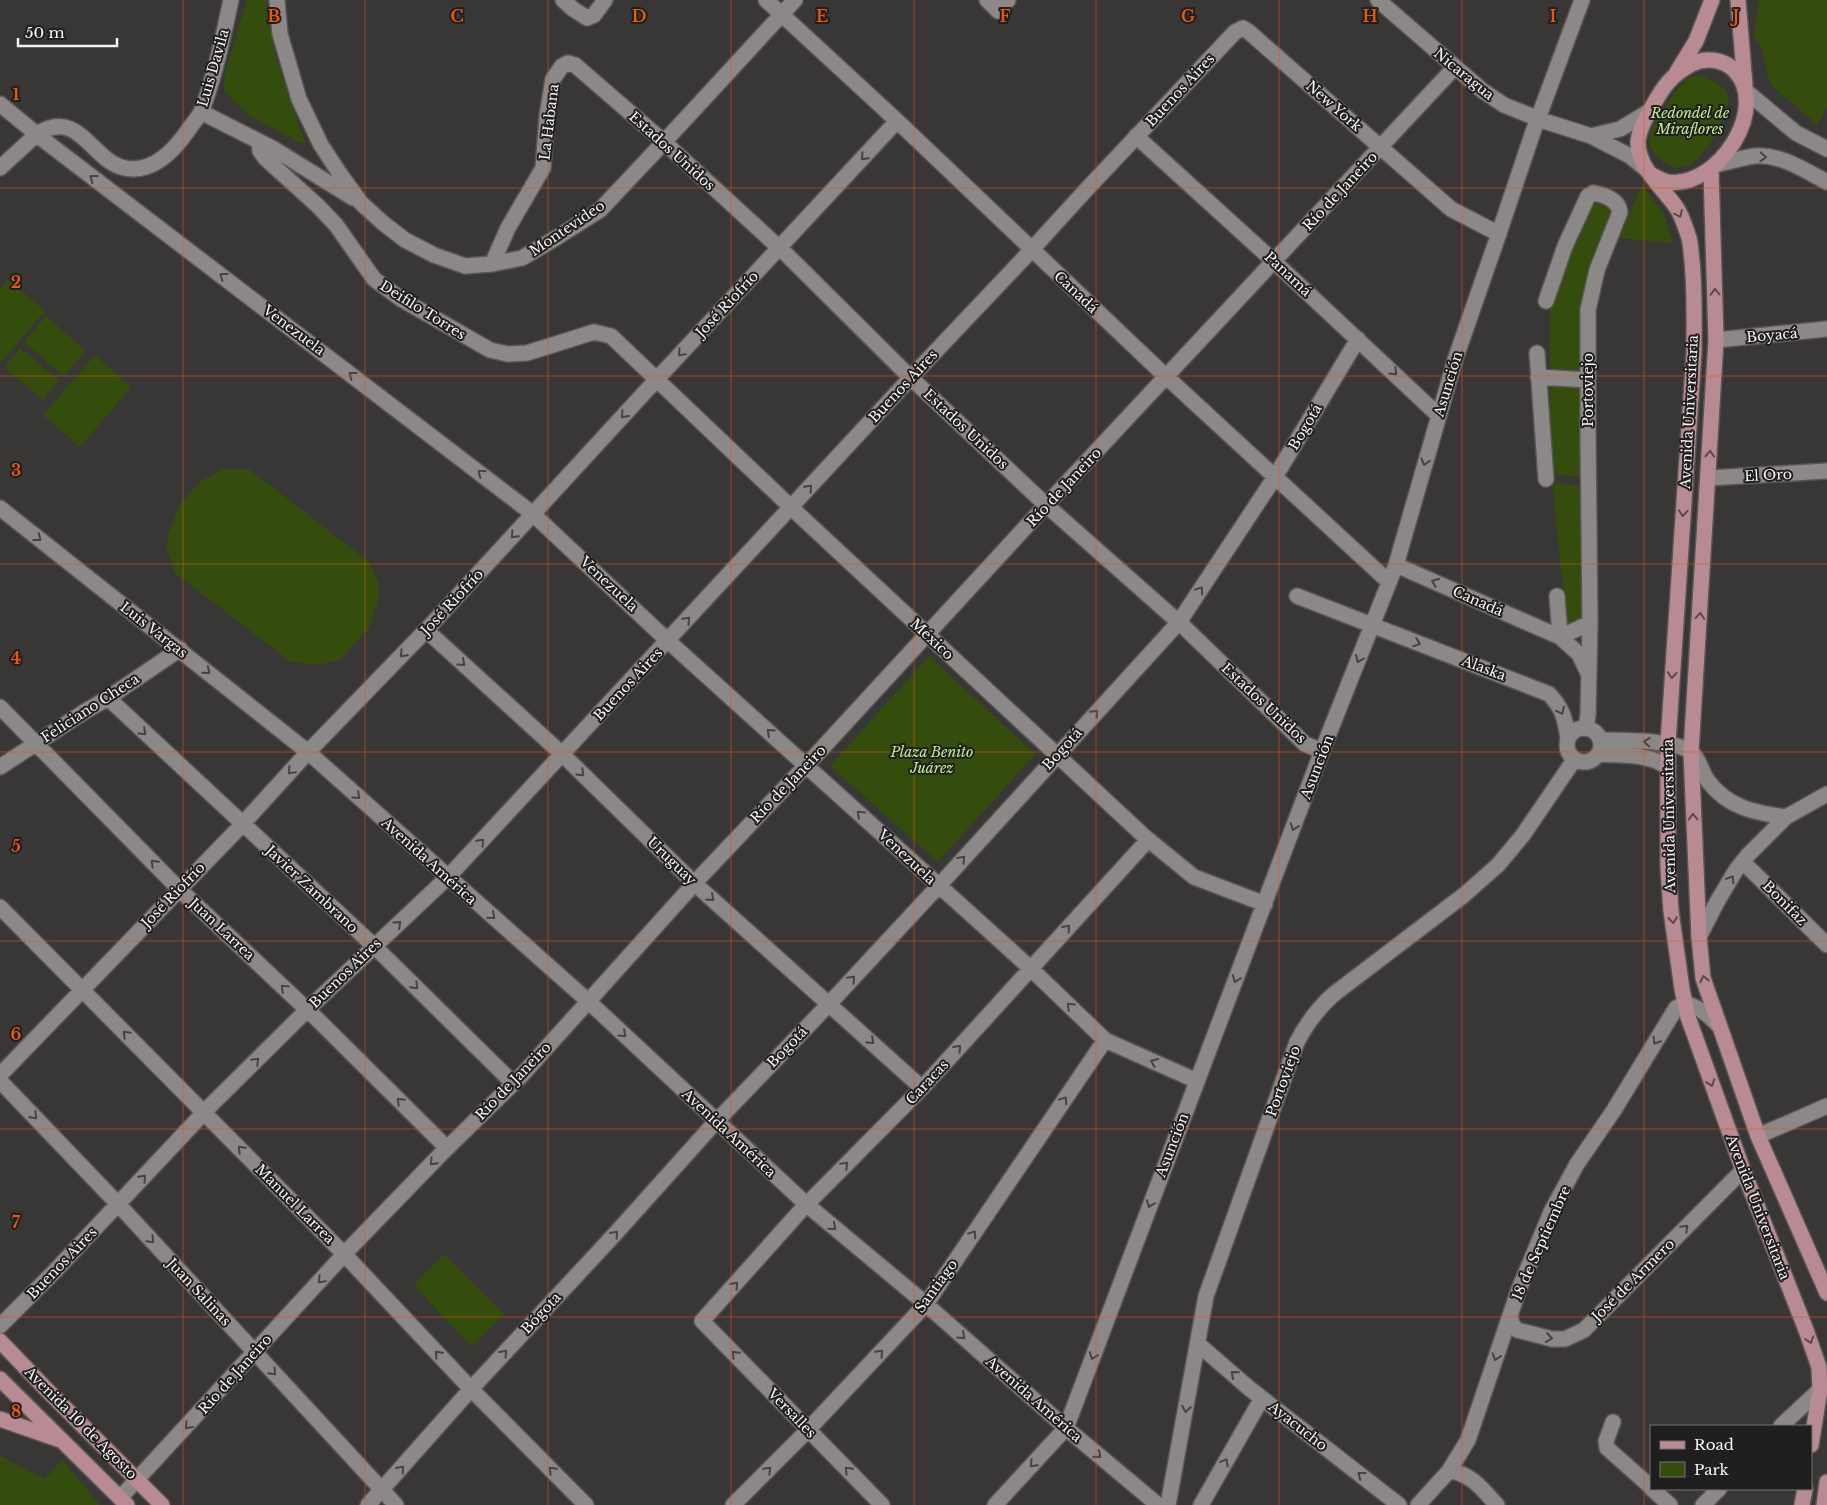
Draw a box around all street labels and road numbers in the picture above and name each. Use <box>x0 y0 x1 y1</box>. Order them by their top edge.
street label: Luis Davila <box>193 27 233 109</box>
street label: Nicaragua <box>1430 44 1498 104</box>
street label: Buenos Aires <box>1142 50 1218 130</box>
street label: New York <box>1302 77 1366 135</box>
street label: La Habana <box>535 83 563 161</box>
street label: Estados Unidos <box>625 108 719 194</box>
street label: Río de Janeiro <box>1299 148 1381 234</box>
street label: Montevideo <box>526 196 608 260</box>
street label: Panamá <box>1261 248 1315 300</box>
street label: José Riofrío <box>690 267 762 342</box>
street label: Canadá <box>1050 267 1102 317</box>
street label: Deifilo Torres <box>377 276 469 344</box>
street label: Venezuela <box>259 300 329 359</box>
street label: Boyacá <box>1746 324 1799 346</box>
street label: Avenida Universitaria <box>1676 334 1702 490</box>
street label: Buenos Aires <box>865 346 941 426</box>
street label: Asunción <box>1429 349 1467 420</box>
street label: Portoviejo <box>1579 353 1597 427</box>
street label: Estados Unidos <box>920 385 1012 473</box>
street label: Bogotá <box>1284 401 1326 453</box>
street label: Río de Janeiro <box>1023 444 1105 530</box>
street label: El Oro <box>1744 465 1792 485</box>
street label: Venezuela <box>575 552 642 616</box>
street label: José Riofrío <box>415 565 487 640</box>
street label: Canadá <box>1450 582 1506 620</box>
street label: Luis Vargas <box>117 598 191 662</box>
street label: México <box>907 614 957 664</box>
street label: Buenos Aires <box>590 644 666 724</box>
street label: Alaska <box>1458 651 1509 685</box>
street label: Estados Unidos <box>1218 659 1310 747</box>
street label: Feliciano Checa <box>38 670 143 746</box>
street label: Bogotá <box>1038 724 1086 774</box>
street label: Asunción <box>1296 732 1338 803</box>
street label: Avenida Universitaria <box>1659 739 1679 894</box>
street label: Río de Janeiro <box>746 741 830 827</box>
street label: Avenida América <box>377 813 480 909</box>
street label: Venezuela <box>873 825 940 889</box>
street label: Uruguay <box>644 833 701 889</box>
street label: Javier Zambrano <box>260 840 362 937</box>
street label: José Riofrío <box>136 859 209 933</box>
street label: Bonifaz <box>1759 877 1811 929</box>
street label: Juan Larrea <box>184 893 259 964</box>
street label: Buenos Aires <box>305 934 385 1012</box>
street label: Bogotá <box>763 1022 811 1071</box>
street label: Río de Janeiro <box>471 1038 555 1124</box>
street label: Portoviejo <box>1262 1043 1304 1119</box>
street label: Caracas <box>902 1056 952 1108</box>
street label: Avenida América <box>678 1084 780 1181</box>
street label: Asunción <box>1151 1110 1193 1181</box>
street label: Avenida Universitaria <box>1722 1131 1794 1282</box>
street label: Manuel Larrea <box>251 1160 339 1248</box>
street label: 18 de Septiembre <box>1508 1183 1574 1303</box>
street label: Buenos Aires <box>23 1223 101 1303</box>
street label: José de Armero <box>1586 1235 1678 1327</box>
street label: Juan Salinas <box>162 1253 235 1330</box>
street label: Santiago <box>911 1256 961 1316</box>
street label: Bógota <box>517 1288 565 1338</box>
street label: Río de Janeiro <box>194 1330 276 1418</box>
street label: Avenida América <box>981 1352 1086 1446</box>
street label: Avenida 10 de Agosto <box>20 1362 141 1483</box>
street label: Versalles <box>763 1384 820 1442</box>
street label: Ayacucho <box>1264 1397 1331 1455</box>

